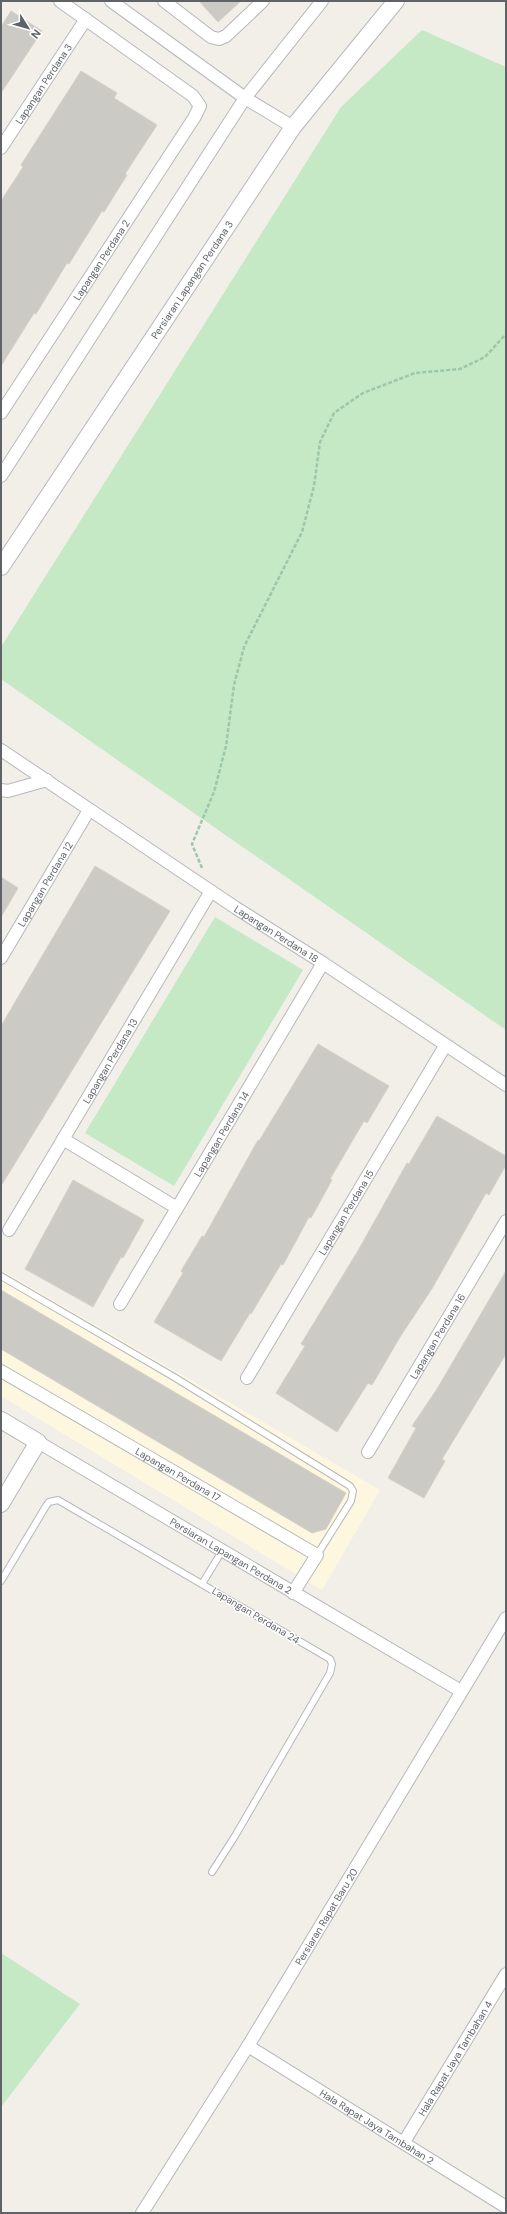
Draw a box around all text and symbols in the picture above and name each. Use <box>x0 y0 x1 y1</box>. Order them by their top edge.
north arrow <box>8 8 48 48</box>
text: N <box>28 27 44 41</box>
street label: Lapangan Perdana 3 <box>13 41 75 127</box>
street label: Lapangan Perdana 2 <box>71 217 133 303</box>
street label: Persiaran Lapangan Perdana 3 <box>148 218 236 341</box>
street label: Lapangan Perdana 12 <box>15 839 76 929</box>
street label: Lapangan Perdana 18 <box>232 903 321 965</box>
street label: Lapangan Perdana 13 <box>80 1016 141 1106</box>
street label: Lapangan Perdana 14 <box>191 1089 252 1179</box>
street label: Lapangan Perdana 15 <box>316 1167 377 1258</box>
street label: Lapangan Perdana 16 <box>407 1291 468 1382</box>
street label: Lapangan Perdana 17 <box>133 1445 223 1504</box>
street label: Persiaran Lapangan Perdana 2 <box>168 1515 294 1597</box>
street label: Lapangan Perdana 24 <box>210 1584 302 1647</box>
street label: Persiaran Rapat Baru 20 <box>292 1866 361 1968</box>
street label: Hala Rapat Jaya Tambahan 4 <box>415 1999 495 2118</box>
street label: Hala Rapat Jaya Tambahan 2 <box>317 2086 436 2168</box>

